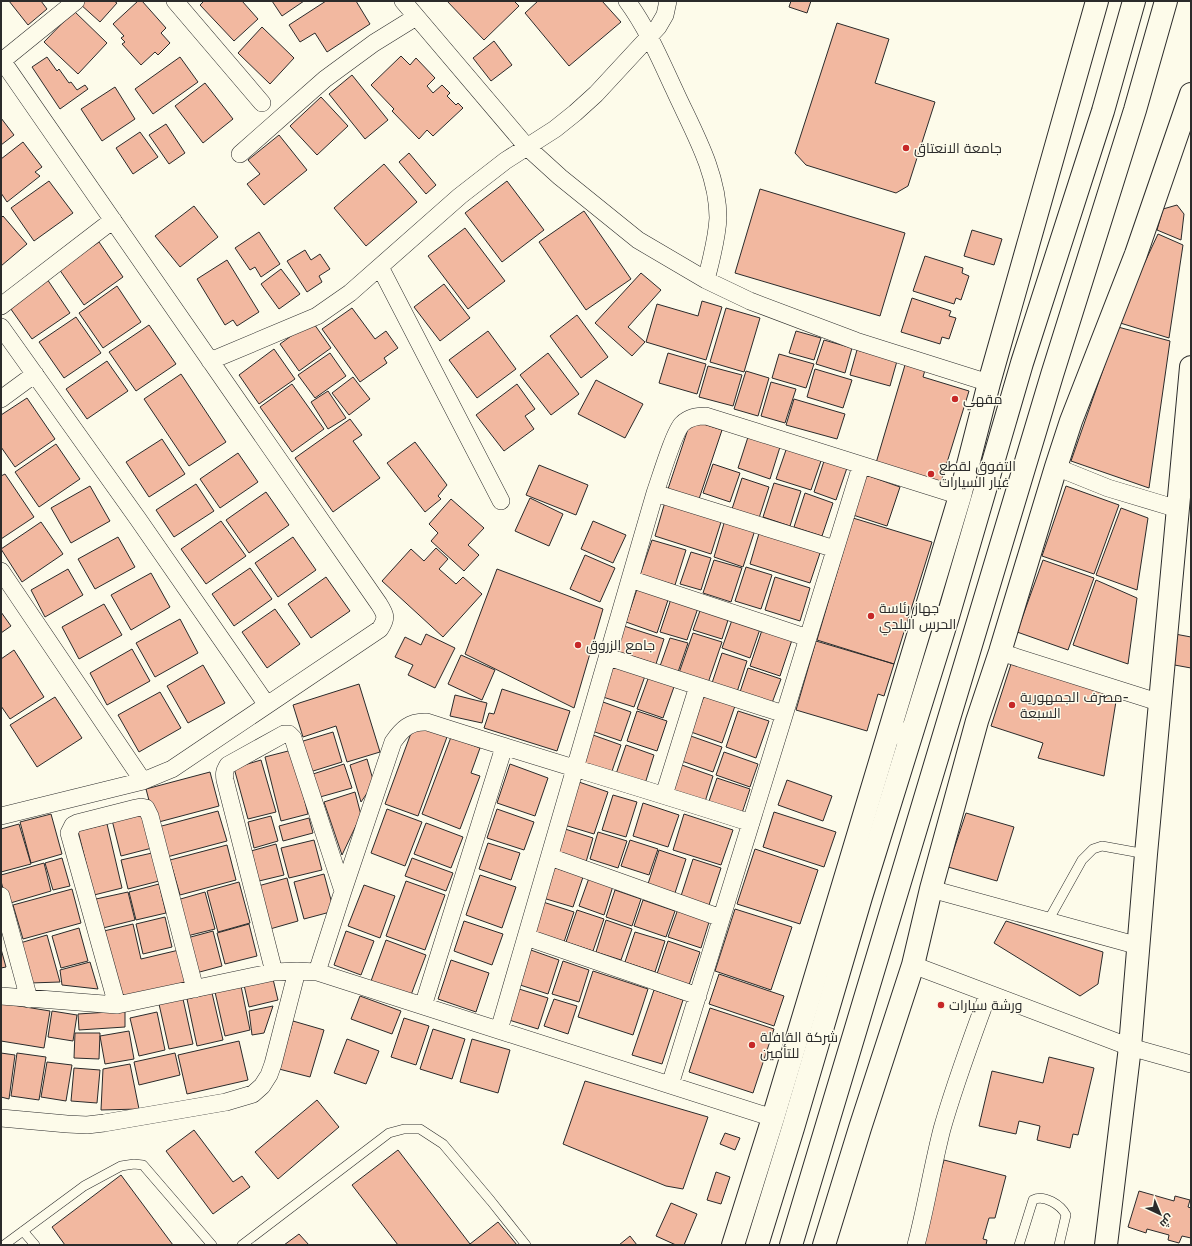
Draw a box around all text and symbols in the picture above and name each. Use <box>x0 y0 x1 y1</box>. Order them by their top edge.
place label: جامعة الانعتاق <box>914 139 1002 157</box>
marker: جامعة الانعتاق <box>901 143 911 153</box>
place label: مقهي <box>963 390 1003 411</box>
marker: مقهي <box>950 394 960 404</box>
place label: التفوق لقطع غيار السيارات <box>939 457 1016 491</box>
marker: التفوق لقطع غيار السيارات <box>926 469 936 479</box>
place label: جهاز رئاسة الحرس البلدي <box>879 599 956 636</box>
marker: جهاز رئاسة الحرس البلدي <box>866 611 876 621</box>
place label: جامع الزروق <box>586 636 655 654</box>
marker: جامع الزروق <box>573 640 583 650</box>
place label: مصرف الجمهورية- السبعة <box>1020 688 1129 722</box>
marker: مصرف الجمهورية- السبعة <box>1007 700 1017 710</box>
place label: ورشة سيارات <box>949 996 1022 1014</box>
marker: ورشة سيارات <box>936 1000 946 1010</box>
place label: شركة القافلة للتأمين <box>760 1028 838 1062</box>
marker: شركة القافلة للتأمين <box>747 1040 757 1050</box>
north arrow <box>1140 1194 1180 1234</box>
text: ش <box>1157 1211 1177 1231</box>

